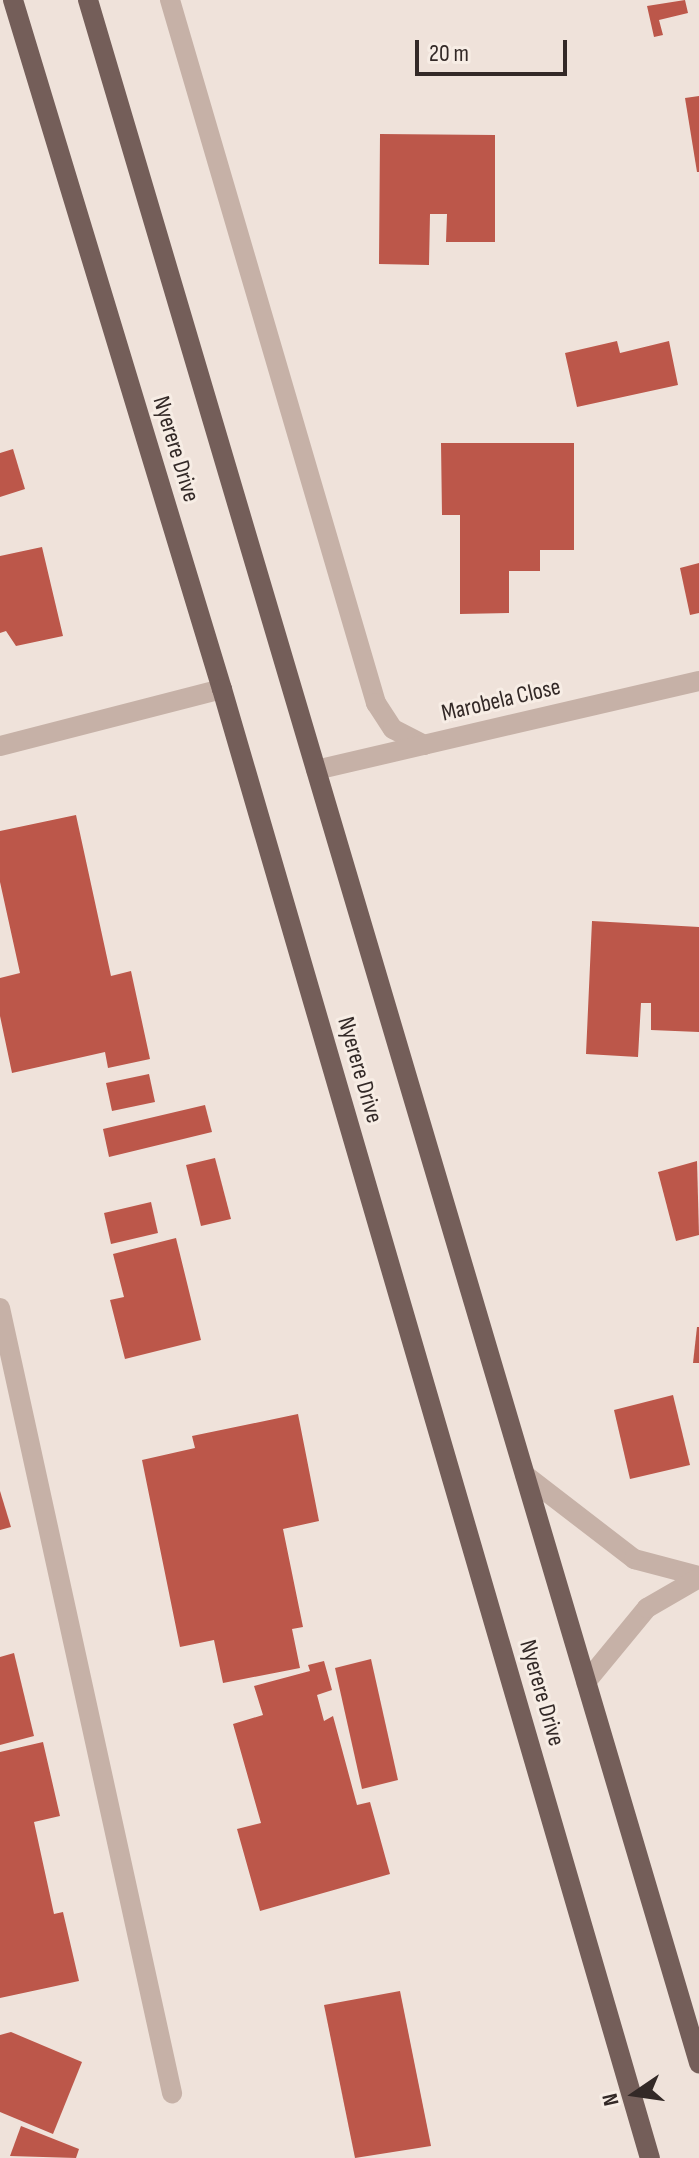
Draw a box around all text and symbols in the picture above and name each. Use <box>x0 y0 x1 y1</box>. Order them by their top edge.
scale bar <box>419 24 571 74</box>
text: 20 m <box>429 39 469 68</box>
street label: Nyerere Drive <box>146 393 206 505</box>
street label: Marobela Close <box>439 672 563 728</box>
street label: Nyerere Drive <box>331 1014 389 1126</box>
street label: Nyerere Drive <box>513 1637 571 1749</box>
north arrow <box>595 2054 675 2134</box>
text: N <box>597 2091 626 2108</box>

